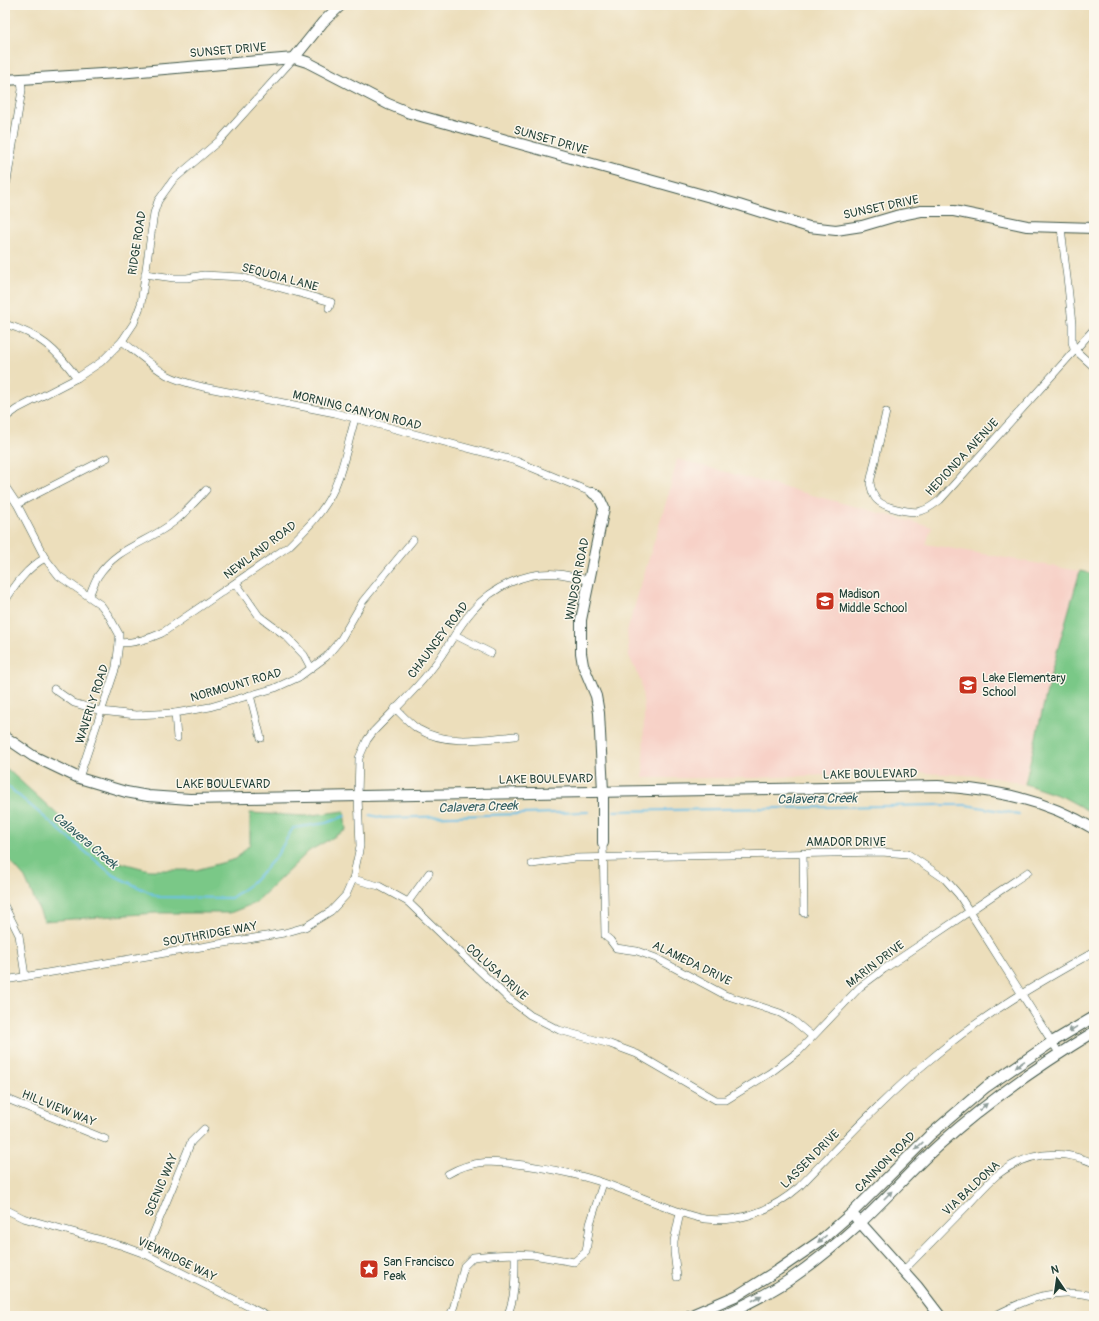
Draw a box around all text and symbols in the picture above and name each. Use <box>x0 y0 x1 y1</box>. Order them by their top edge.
street label: SUNSET DRIVE <box>189 40 267 61</box>
street label: SUNSET DRIVE <box>512 123 590 158</box>
street label: SUNSET DRIVE <box>842 192 920 223</box>
street label: RIDGE ROAD <box>125 210 150 276</box>
street label: SEQUOIA LANE <box>240 260 320 295</box>
street label: MORNING CANYON ROAD <box>291 387 423 434</box>
street label: HEDIONDA AVENUE <box>923 415 1002 499</box>
street label: NEWLAND ROAD <box>221 518 300 583</box>
street label: WINDSOR ROAD <box>562 536 593 621</box>
place label: Madison Middle School <box>839 587 908 616</box>
school or university icon: Madison Middle School <box>814 590 836 612</box>
street label: CHAUNCEY ROAD <box>405 599 472 682</box>
street label: WAVERLY ROAD <box>73 662 112 746</box>
street label: NORMOUNT ROAD <box>189 665 284 706</box>
place label: Lake Elementary School <box>982 671 1066 700</box>
school or university icon: Lake Elementary School <box>957 674 979 696</box>
street label: LAKE BOULEVARD <box>823 766 918 783</box>
street label: LAKE BOULEVARD <box>499 771 594 788</box>
street label: LAKE BOULEVARD <box>176 777 271 792</box>
water label: Calavera Creek <box>777 790 859 808</box>
water label: Calavera Creek <box>438 798 520 816</box>
water label: Calavera Creek <box>50 809 122 873</box>
street label: AMADOR DRIVE <box>806 835 886 850</box>
street label: SOUTHRIDGE WAY <box>162 919 259 950</box>
street label: ALAMEDA DRIVE <box>650 938 734 989</box>
street label: MARIN DRIVE <box>843 938 907 991</box>
street label: COLUSA DRIVE <box>463 941 531 1004</box>
one-way arrow <box>1067 1026 1079 1033</box>
one-way arrow <box>1014 1060 1025 1068</box>
street label: HILLVIEW WAY <box>20 1087 98 1130</box>
one-way arrow <box>978 1103 989 1112</box>
street label: LASSEN DRIVE <box>778 1127 843 1192</box>
street label: CANNON ROAD <box>852 1129 919 1196</box>
one-way arrow <box>914 1141 924 1151</box>
street label: SCENIC WAY <box>142 1152 181 1219</box>
street label: VIA BALDONA <box>939 1158 1003 1219</box>
one-way arrow <box>883 1190 893 1200</box>
street label: VIEWRIDGE WAY <box>135 1234 219 1285</box>
one-way arrow <box>817 1234 828 1243</box>
place label: San Francisco Peak <box>383 1255 455 1284</box>
place icon: San Francisco Peak <box>358 1258 380 1280</box>
north arrow <box>1037 1259 1077 1299</box>
text: N <box>1050 1262 1060 1277</box>
one-way arrow <box>751 1295 763 1302</box>

